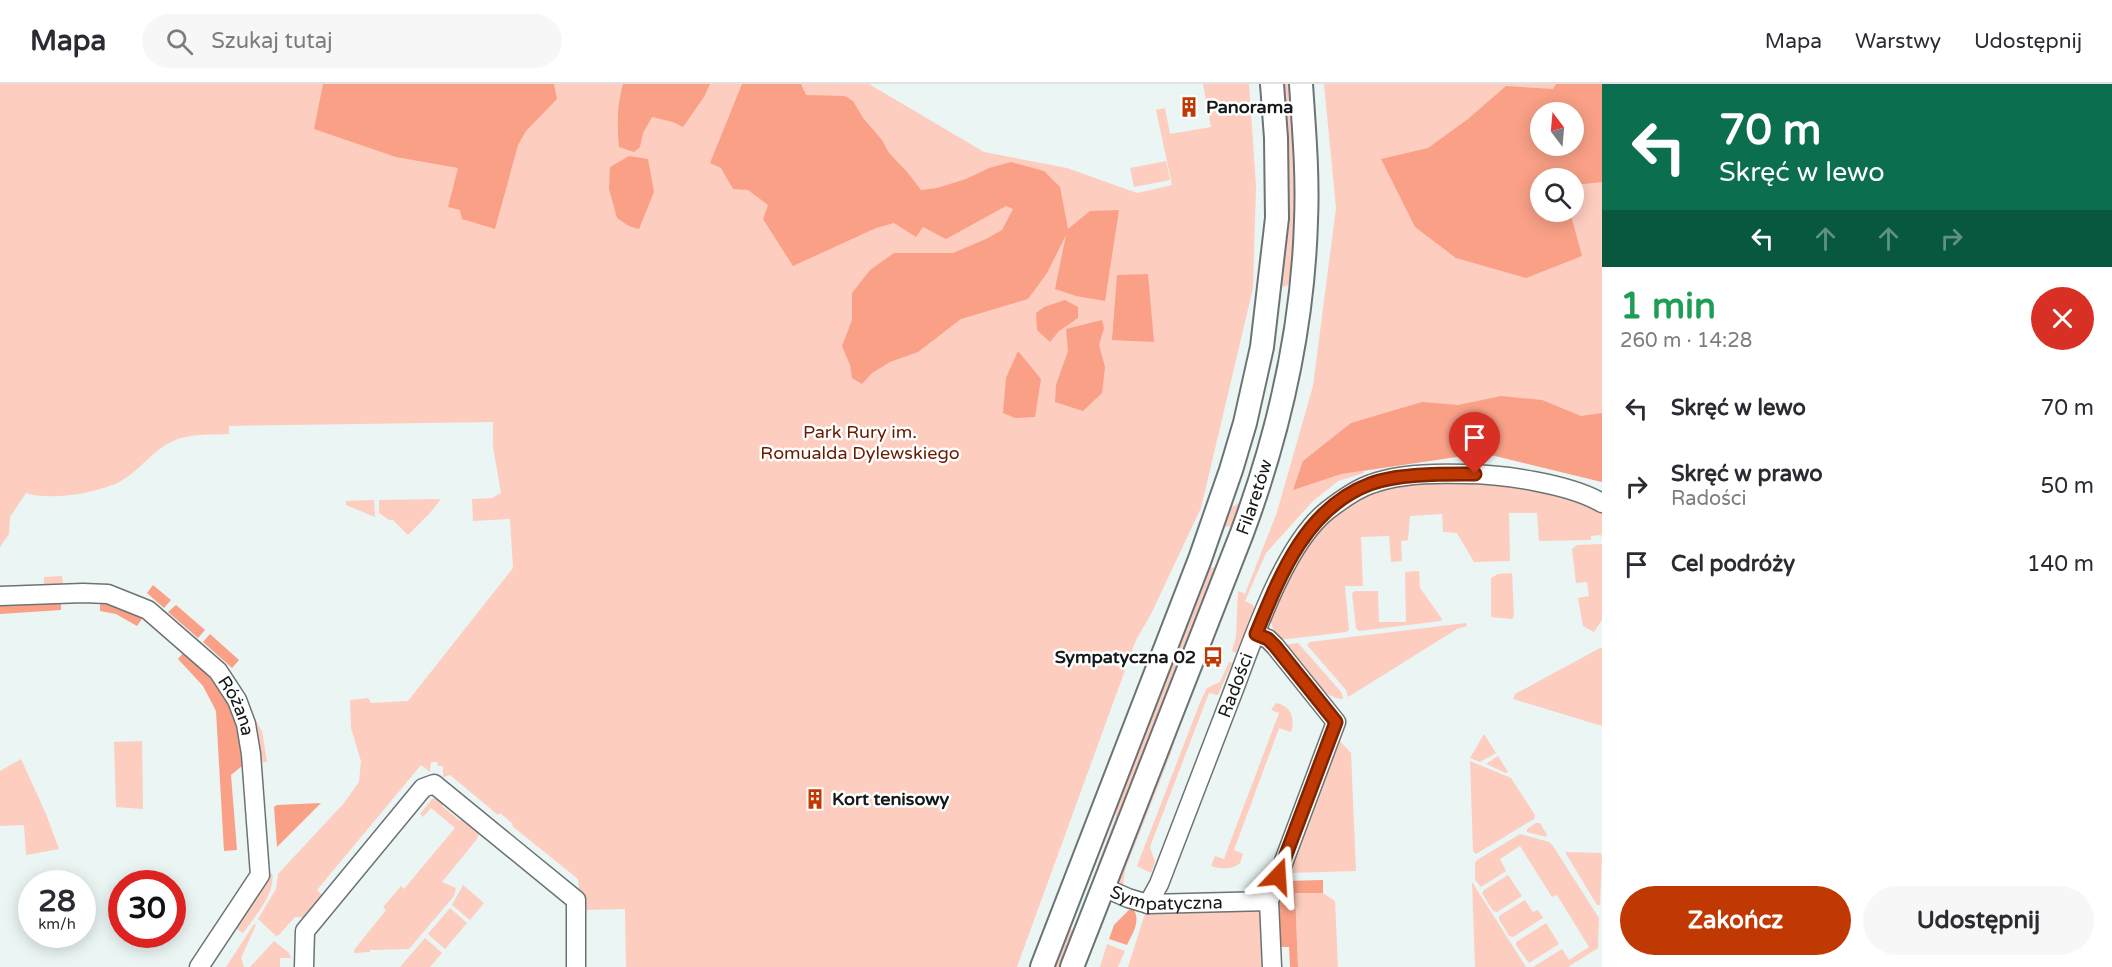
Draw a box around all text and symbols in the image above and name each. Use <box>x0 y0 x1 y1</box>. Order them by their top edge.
search box <box>142 14 562 68</box>
text: Mapa <box>30 24 106 58</box>
icon: search <box>163 25 196 58</box>
text: Szukaj tutaj <box>211 28 333 54</box>
text: Mapa <box>1765 29 1822 54</box>
text: Warstwy <box>1855 29 1941 54</box>
text: Udostępnij <box>1974 29 2082 54</box>
building icon: Panorama <box>1177 95 1201 119</box>
place label: Panorama <box>1206 96 1293 118</box>
north arrow <box>1530 102 1584 156</box>
map controls <box>1530 102 1584 222</box>
text: 70 m <box>1719 105 1821 156</box>
icon: left <box>1620 108 1698 186</box>
text: Skręć w lewo <box>1719 156 1885 189</box>
button: search <box>1530 168 1584 222</box>
icon: left <box>1746 222 1779 255</box>
icon: ahead <box>1809 222 1842 255</box>
icon: ahead <box>1872 222 1905 255</box>
icon: right <box>1935 222 1968 255</box>
text: 1 min <box>1620 285 1716 328</box>
button: close <box>2031 287 2094 350</box>
text: 260 m · 14:28 <box>1620 329 1752 353</box>
icon: left <box>1620 392 1653 425</box>
text: Skręć w lewo <box>1671 395 1806 421</box>
text: 70 m <box>2040 395 2094 421</box>
pin <box>1449 412 1500 474</box>
park label: Park Rury im. Romualda Dylewskiego <box>760 421 960 464</box>
icon: arrive <box>1458 421 1491 454</box>
street label: Filaretów <box>1231 457 1277 538</box>
text: Skręć w prawo <box>1671 461 1823 487</box>
icon: right <box>1620 470 1653 503</box>
text: 50 m <box>2040 473 2094 499</box>
text: Radości <box>1671 487 1747 511</box>
icon: arrive <box>1620 548 1653 581</box>
text: Cel podróży <box>1671 551 1795 577</box>
text: 140 m <box>2027 551 2094 577</box>
bus stop icon: Sympatyczna 02 <box>1201 645 1225 669</box>
place label: Sympatyczna 02 <box>1055 646 1196 668</box>
street label: Radości <box>1213 650 1258 721</box>
street label: Różana <box>213 672 259 737</box>
building icon: Kort tenisowy <box>803 787 827 811</box>
place label: Kort tenisowy <box>832 788 950 810</box>
position arrow <box>1246 844 1310 908</box>
speed limit sign: 30 <box>108 870 186 948</box>
street label: Sympatyczna <box>1107 881 1223 915</box>
text: 28 <box>38 883 76 920</box>
button: Zakończ <box>1620 886 1851 955</box>
button: Udostępnij <box>1863 886 2094 955</box>
text: km/h <box>38 915 76 933</box>

